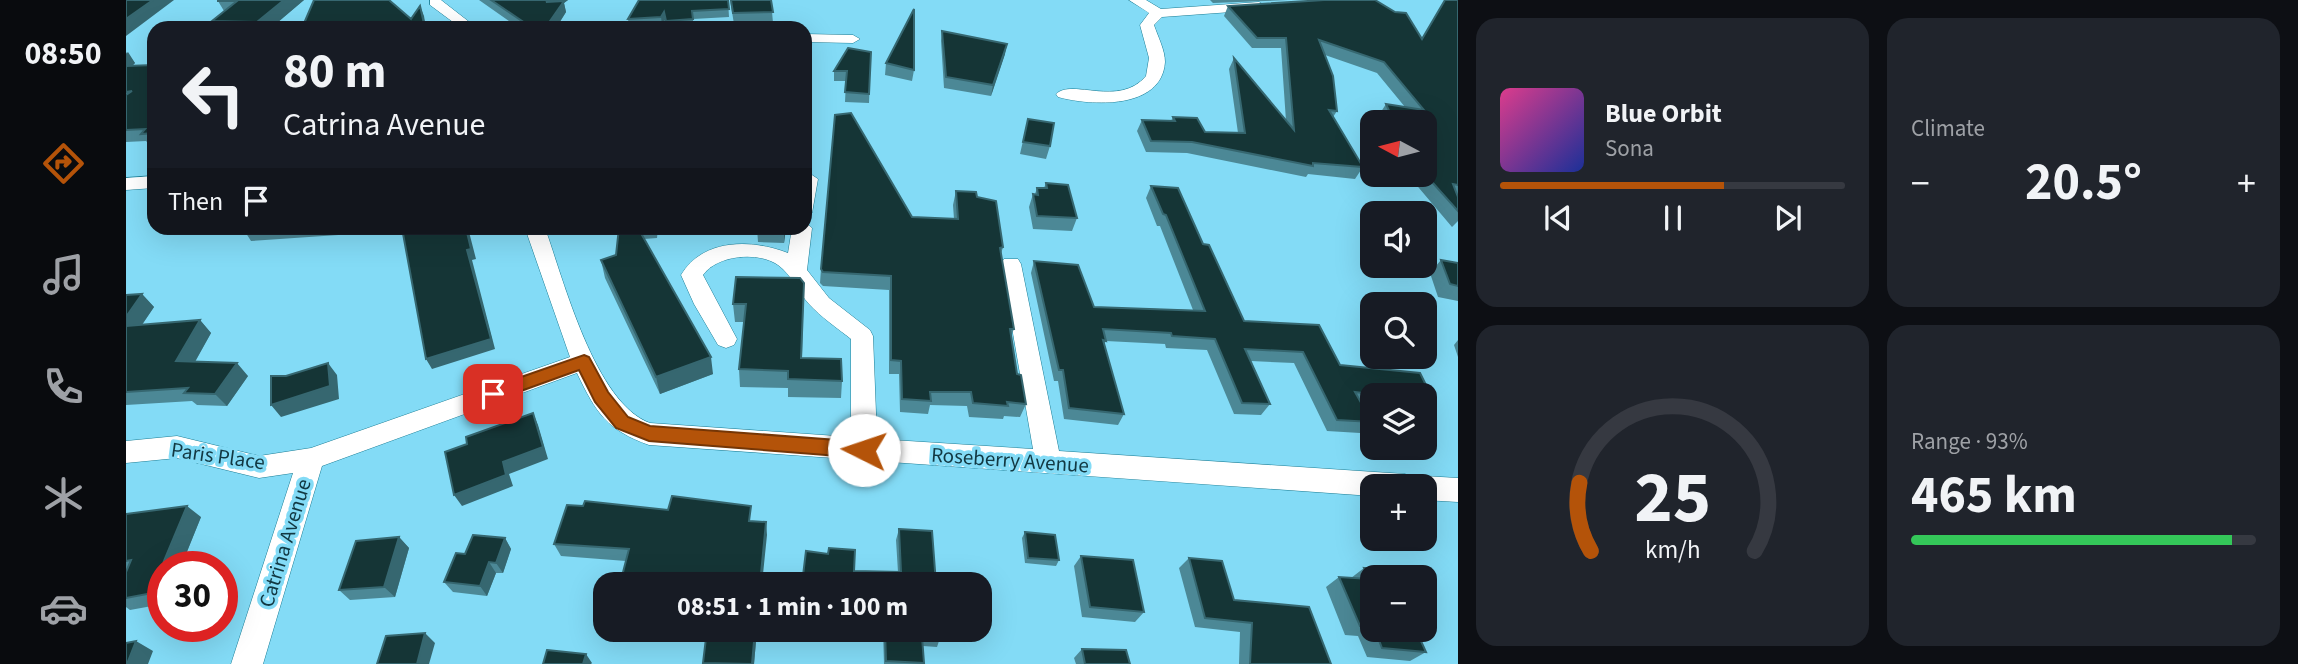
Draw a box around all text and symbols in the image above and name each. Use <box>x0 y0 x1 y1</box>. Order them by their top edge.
text: 08:50 <box>24 31 102 77</box>
text: 80 m <box>283 37 387 107</box>
icon: left <box>168 49 259 140</box>
text: Blue Orbit <box>1605 95 1722 132</box>
text: Catrina Avenue <box>283 102 485 148</box>
north arrow <box>1360 110 1437 187</box>
map controls <box>1360 110 1437 642</box>
text: Climate <box>1911 112 1985 145</box>
text: Sona <box>1605 132 1654 165</box>
icon: directions <box>39 139 88 188</box>
text: 20.5° <box>2025 146 2142 220</box>
text: − <box>1911 157 1930 211</box>
text: + <box>2237 157 2256 211</box>
icon: arrive <box>237 182 275 220</box>
text: Then <box>168 183 223 220</box>
icon: previous <box>1539 199 1577 237</box>
icon: pause <box>1654 199 1692 237</box>
icon: next <box>1769 199 1807 237</box>
button: sound <box>1360 201 1437 278</box>
icon: music <box>39 250 88 299</box>
button: search <box>1360 292 1437 369</box>
icon: phone <box>39 362 88 411</box>
pin <box>463 364 523 424</box>
icon: arrive <box>474 375 512 413</box>
button: layers <box>1360 383 1437 460</box>
position arrow <box>827 413 901 487</box>
text: Range · 93% <box>1911 425 2028 458</box>
street label: Paris Place <box>169 435 267 477</box>
street label: Roseberry Avenue <box>930 440 1090 480</box>
text: 25 <box>1634 447 1711 551</box>
text: 465 km <box>1911 459 2077 533</box>
icon: climate <box>39 473 88 522</box>
button: + <box>1360 474 1437 551</box>
street label: Catrina Avenue <box>251 475 319 611</box>
text: km/h <box>1645 532 1700 568</box>
speed limit sign: 30 <box>147 551 238 642</box>
button: − <box>1360 565 1437 642</box>
icon: car <box>39 584 88 633</box>
text: 08:51 · 1 min · 100 m <box>677 588 908 625</box>

